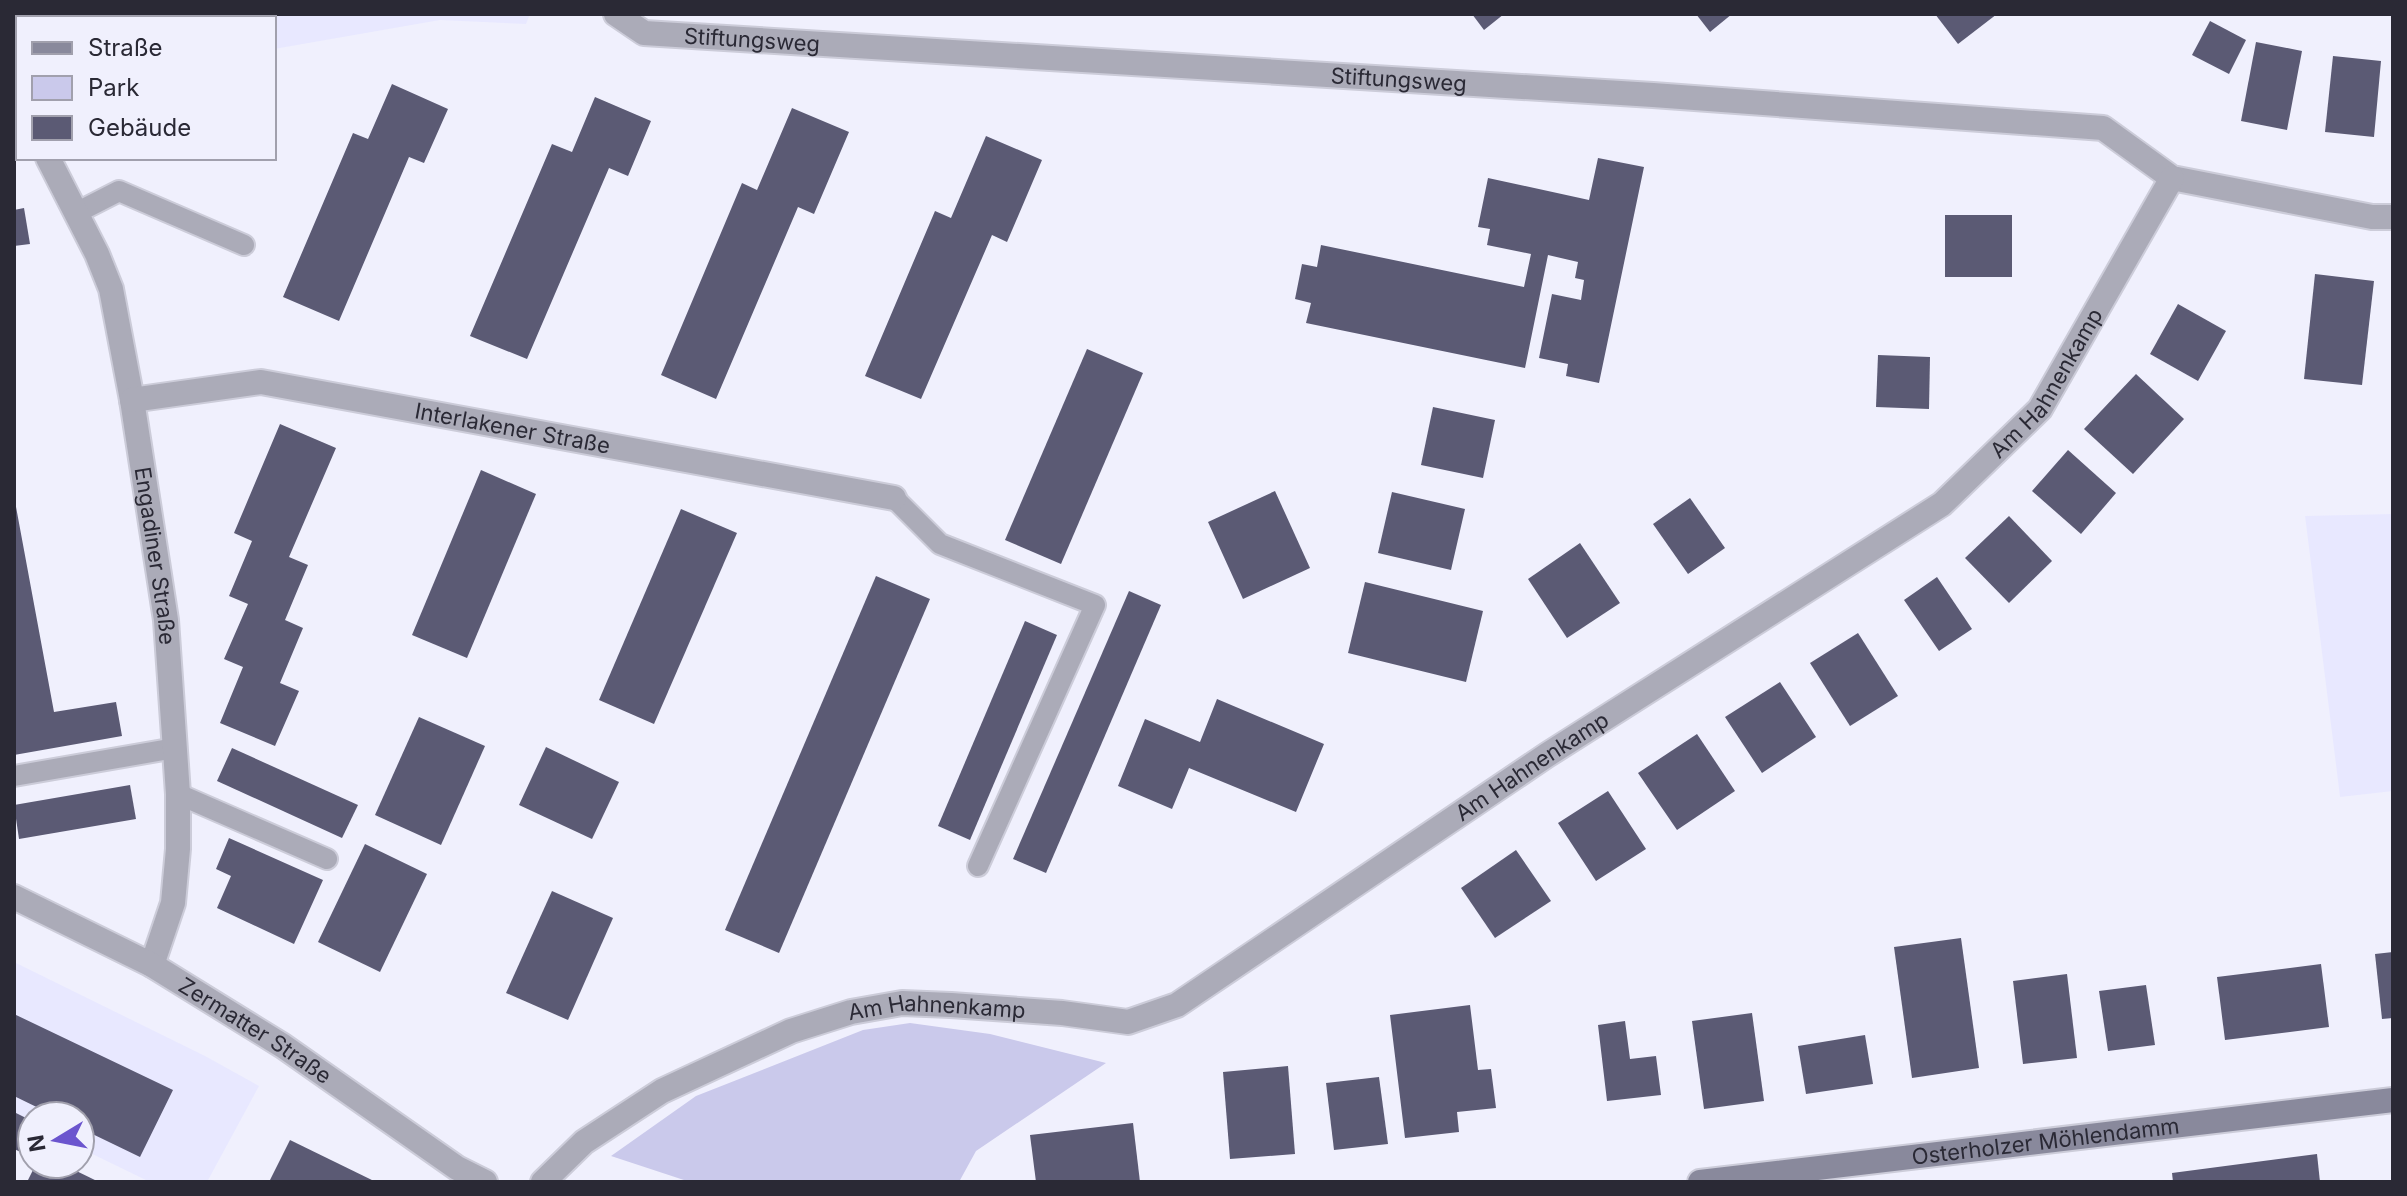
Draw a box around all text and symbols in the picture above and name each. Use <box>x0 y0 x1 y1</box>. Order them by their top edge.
legend <box>16 16 276 160</box>
street label: Stiftungsweg <box>683 22 821 57</box>
text: Straße <box>88 33 163 62</box>
street label: Stiftungsweg <box>1330 62 1468 97</box>
text: Park <box>88 73 139 102</box>
text: Gebäude <box>88 113 191 142</box>
street label: Am Hahnenkamp <box>1985 304 2108 463</box>
street label: Interlakener Straße <box>413 397 612 459</box>
street label: Engadiner Straße <box>130 465 181 646</box>
street label: Am Hahnenkamp <box>1450 706 1613 826</box>
street label: Zermatter Straße <box>174 972 337 1089</box>
street label: Am Hahnenkamp <box>846 990 1026 1025</box>
north arrow <box>16 1100 96 1180</box>
street label: Osterholzer Möhlendamm <box>1910 1112 2181 1170</box>
text: N <box>22 1133 51 1154</box>

